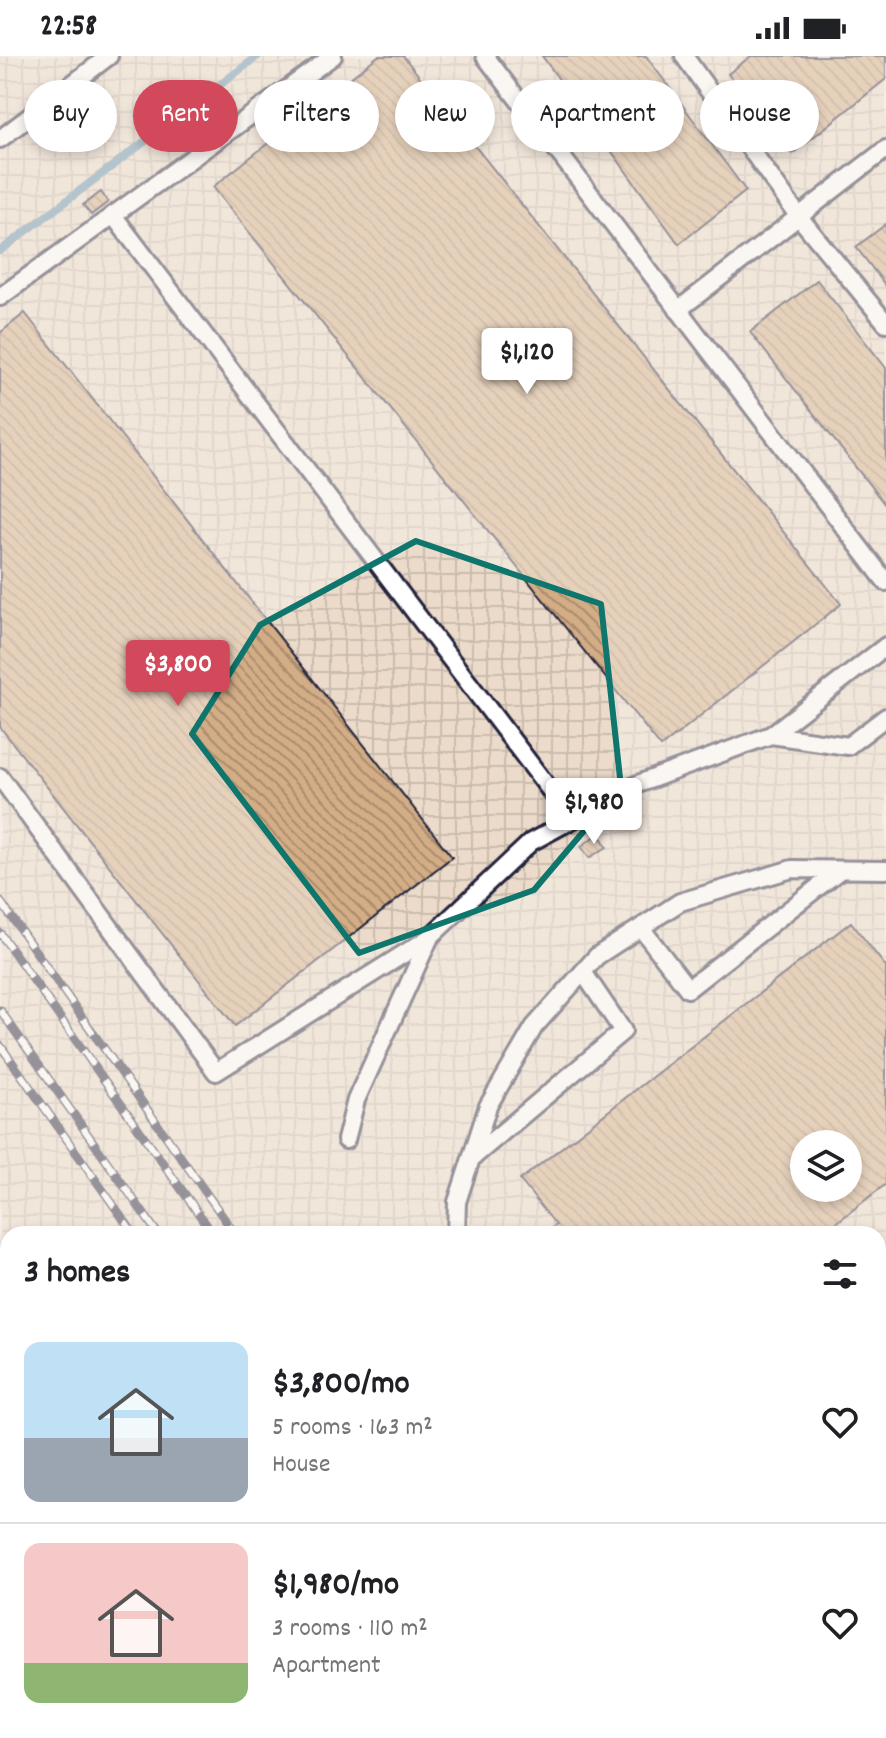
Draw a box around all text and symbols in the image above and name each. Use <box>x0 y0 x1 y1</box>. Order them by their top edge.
text: 22:58 <box>40 7 97 50</box>
chip: Buy <box>24 80 117 152</box>
chip: Rent <box>133 80 238 152</box>
chip: Filters <box>254 80 379 152</box>
chip: New <box>395 80 495 152</box>
chip: Apartment <box>511 80 684 152</box>
chip: House <box>700 80 819 152</box>
pin: $1,120 <box>462 328 592 396</box>
text: $1,120 <box>499 335 555 372</box>
pin: $3,800 <box>113 640 243 708</box>
text: $3,800 <box>144 647 212 684</box>
pin: $1,980 <box>529 778 659 846</box>
text: $1,980 <box>564 785 624 822</box>
map controls <box>790 1130 862 1202</box>
button: layers <box>790 1130 862 1202</box>
text: 3 homes <box>24 1250 130 1299</box>
icon: filters <box>818 1252 862 1296</box>
text: $3,800/mo <box>272 1361 410 1410</box>
icon: home <box>88 1374 184 1470</box>
icon: heart <box>818 1400 862 1444</box>
text: 5 rooms · 163 m² <box>272 1410 433 1447</box>
text: House <box>272 1447 330 1484</box>
text: $1,980/mo <box>272 1562 399 1611</box>
icon: home <box>88 1575 184 1671</box>
icon: heart <box>818 1601 862 1645</box>
text: 3 rooms · 110 m² <box>272 1611 428 1648</box>
text: Apartment <box>272 1648 381 1685</box>

